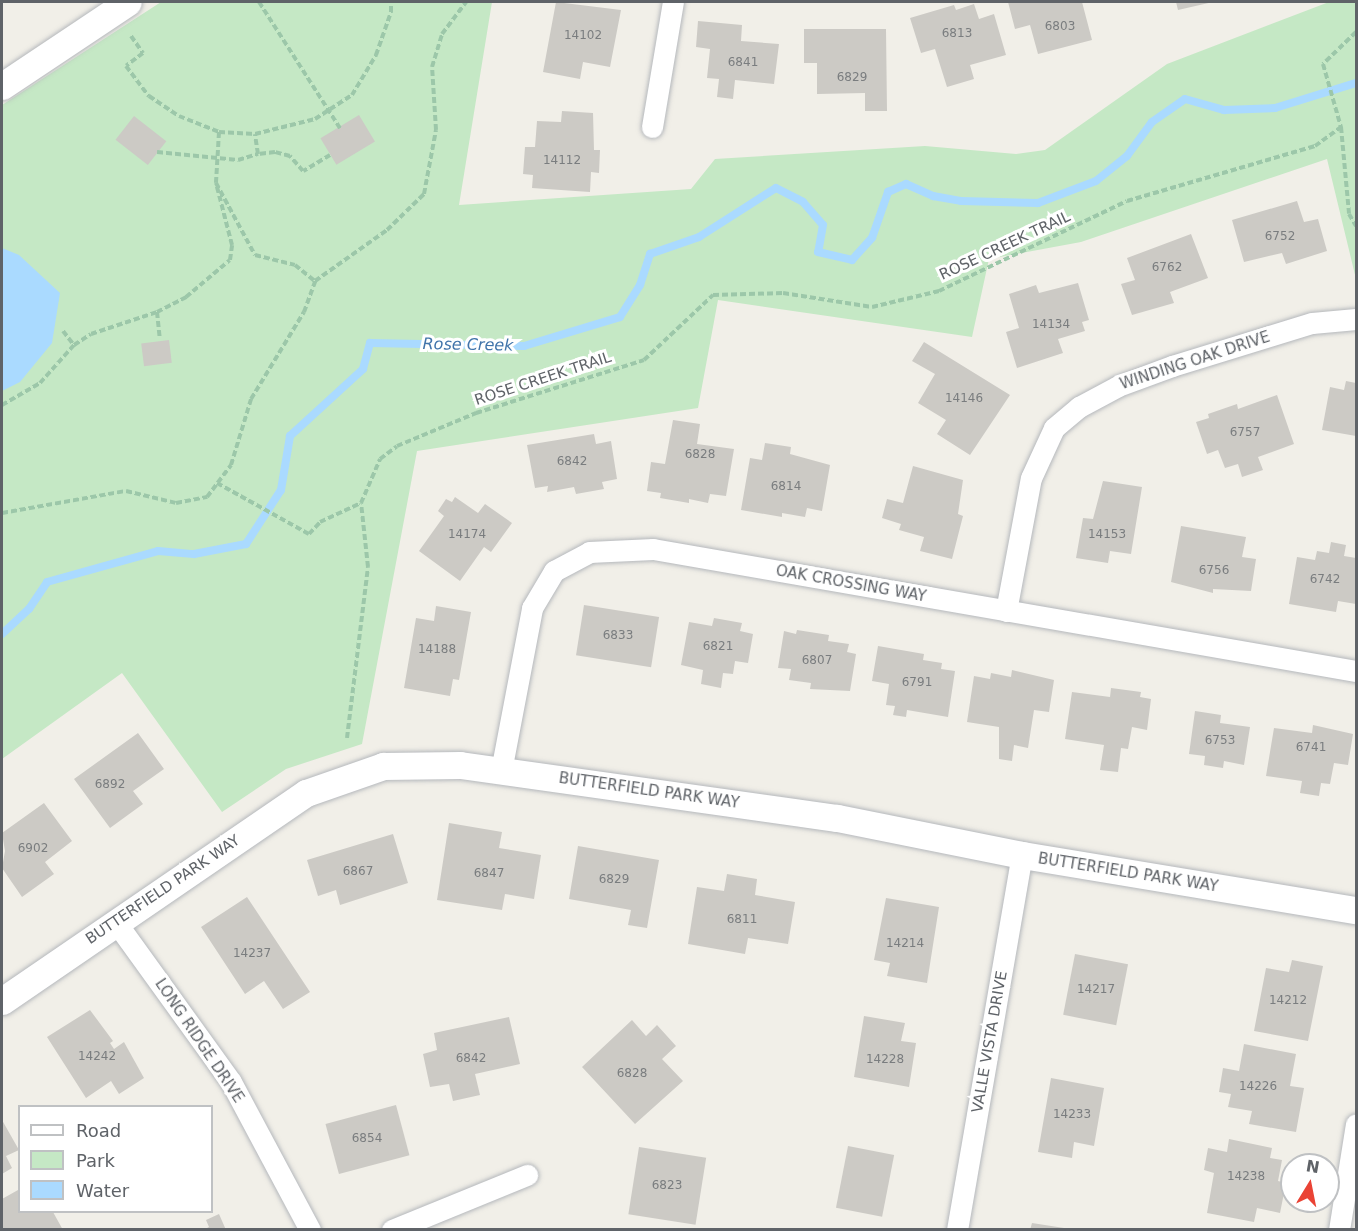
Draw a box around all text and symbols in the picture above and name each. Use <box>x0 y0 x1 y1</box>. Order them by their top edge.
house number: 6803 <box>1045 20 1075 34</box>
house number: 6813 <box>942 27 972 41</box>
house number: 14102 <box>564 29 602 43</box>
house number: 6841 <box>728 56 758 70</box>
house number: 6829 <box>837 71 867 85</box>
house number: 14112 <box>543 154 581 168</box>
street label: ROSE CREEK TRAIL <box>937 208 1073 284</box>
house number: 6752 <box>1265 230 1295 244</box>
house number: 6762 <box>1152 261 1182 275</box>
house number: 14134 <box>1032 318 1070 332</box>
street label: WINDING OAK DRIVE <box>1118 328 1272 394</box>
water label: Rose Creek <box>422 335 514 355</box>
street label: ROSE CREEK TRAIL <box>472 348 614 410</box>
house number: 14146 <box>945 392 983 406</box>
house number: 6757 <box>1230 426 1260 440</box>
house number: 6828 <box>685 448 715 462</box>
house number: 6842 <box>557 455 587 469</box>
house number: 6814 <box>771 480 801 494</box>
house number: 14174 <box>448 528 486 542</box>
house number: 14153 <box>1088 528 1126 542</box>
street label: OAK CROSSING WAY <box>774 562 928 606</box>
house number: 6756 <box>1199 564 1229 578</box>
house number: 6742 <box>1310 573 1340 587</box>
house number: 6833 <box>603 629 633 643</box>
house number: 6821 <box>703 640 733 654</box>
house number: 14188 <box>418 643 456 657</box>
house number: 6807 <box>802 654 832 668</box>
house number: 6791 <box>902 676 932 690</box>
house number: 6753 <box>1205 734 1235 748</box>
house number: 6741 <box>1296 741 1326 755</box>
street label: BUTTERFIELD PARK WAY <box>558 769 740 813</box>
house number: 6892 <box>95 778 125 792</box>
street label: BUTTERFIELD PARK WAY <box>82 832 244 948</box>
house number: 6902 <box>18 842 48 856</box>
street label: BUTTERFIELD PARK WAY <box>1037 850 1219 896</box>
house number: 6867 <box>343 865 373 879</box>
house number: 6847 <box>474 867 504 881</box>
house number: 6829 <box>599 873 629 887</box>
house number: 6811 <box>727 913 757 927</box>
house number: 14214 <box>886 937 924 951</box>
house number: 14237 <box>233 947 271 961</box>
street label: VALLE VISTA DRIVE <box>969 970 1011 1114</box>
street label: LONG RIDGE DRIVE <box>151 976 247 1106</box>
house number: 14217 <box>1077 983 1115 997</box>
house number: 14212 <box>1269 994 1307 1008</box>
house number: 14242 <box>78 1050 116 1064</box>
house number: 6842 <box>456 1052 486 1066</box>
house number: 14228 <box>866 1053 904 1067</box>
house number: 6828 <box>617 1067 647 1081</box>
house number: 14226 <box>1239 1080 1277 1094</box>
legend <box>18 1105 213 1213</box>
house number: 14233 <box>1053 1108 1091 1122</box>
text: Road <box>76 1120 121 1141</box>
house number: 6854 <box>352 1132 382 1146</box>
text: Park <box>76 1150 115 1171</box>
north arrow <box>1280 1153 1340 1213</box>
text: N <box>1305 1156 1321 1177</box>
house number: 14238 <box>1227 1170 1265 1184</box>
house number: 6823 <box>652 1179 682 1193</box>
text: Water <box>76 1180 129 1201</box>

